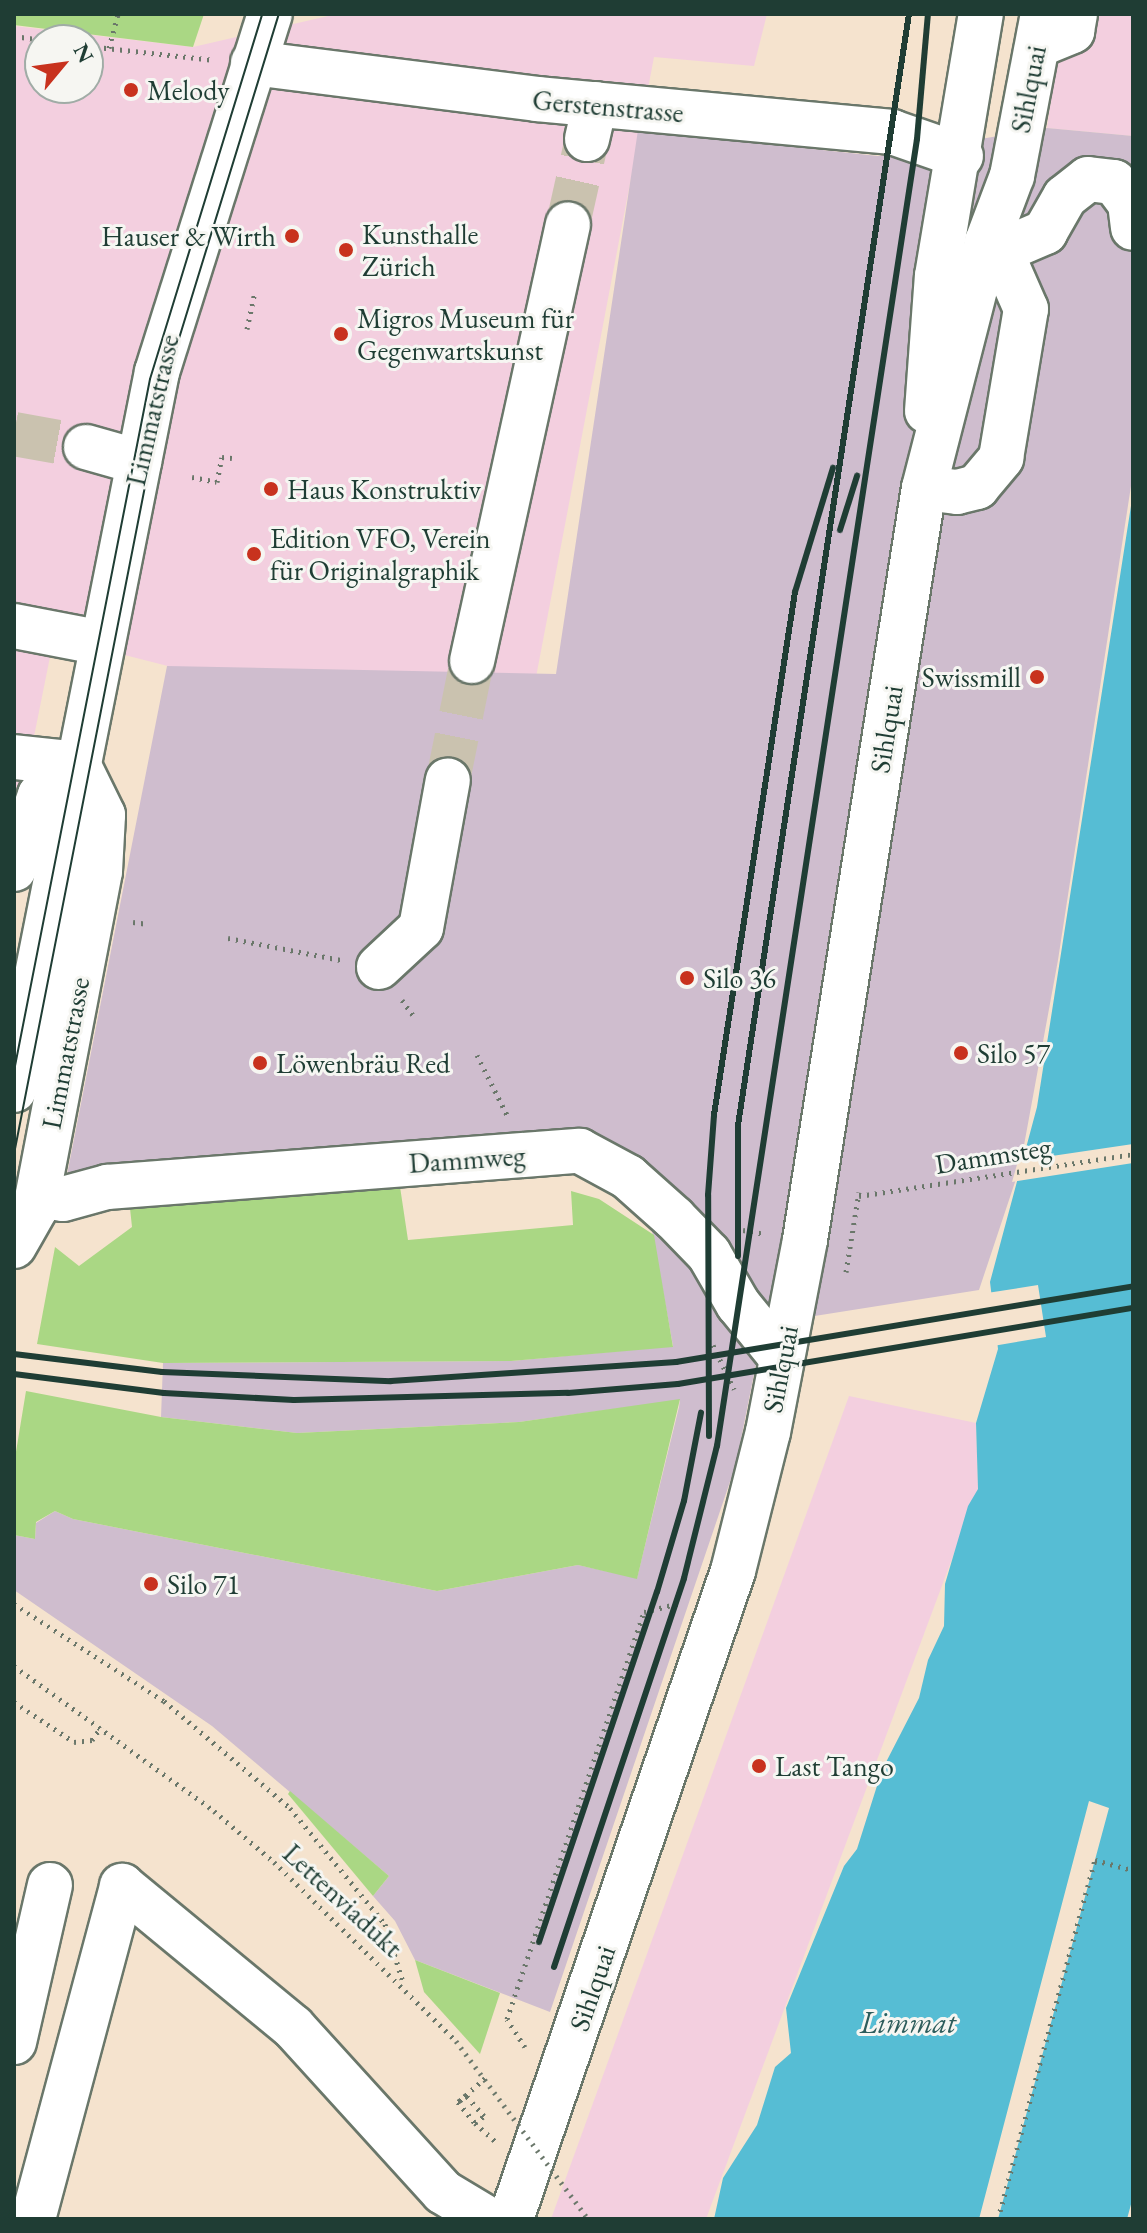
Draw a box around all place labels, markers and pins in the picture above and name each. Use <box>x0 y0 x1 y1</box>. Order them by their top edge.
place label: Melody <box>147 73 230 107</box>
marker: Melody <box>122 81 140 99</box>
place label: Kunsthalle Zürich <box>362 217 478 283</box>
place label: Hauser & Wirth <box>101 219 276 253</box>
marker: Hauser & Wirth <box>283 227 301 245</box>
marker: Kunsthalle Zürich <box>337 241 355 259</box>
place label: Migros Museum für Gegenwartskunst <box>357 301 574 367</box>
marker: Migros Museum für Gegenwartskunst <box>332 325 350 343</box>
place label: Haus Konstruktiv <box>287 472 481 506</box>
marker: Haus Konstruktiv <box>262 480 280 498</box>
place label: Edition VFO, Verein für Originalgraphik <box>270 521 491 587</box>
marker: Edition VFO, Verein für Originalgraphik <box>245 545 263 563</box>
place label: Swissmill <box>922 660 1021 694</box>
marker: Swissmill <box>1028 668 1046 686</box>
place label: Silo 36 <box>703 961 776 995</box>
marker: Silo 36 <box>678 969 696 987</box>
place label: Silo 57 <box>977 1036 1050 1070</box>
marker: Silo 57 <box>952 1044 970 1062</box>
place label: Löwenbräu Red <box>276 1046 450 1080</box>
marker: Löwenbräu Red <box>251 1054 269 1072</box>
place label: Silo 71 <box>167 1567 240 1601</box>
marker: Silo 71 <box>142 1575 160 1593</box>
place label: Last Tango <box>775 1749 894 1783</box>
marker: Last Tango <box>750 1757 768 1775</box>

